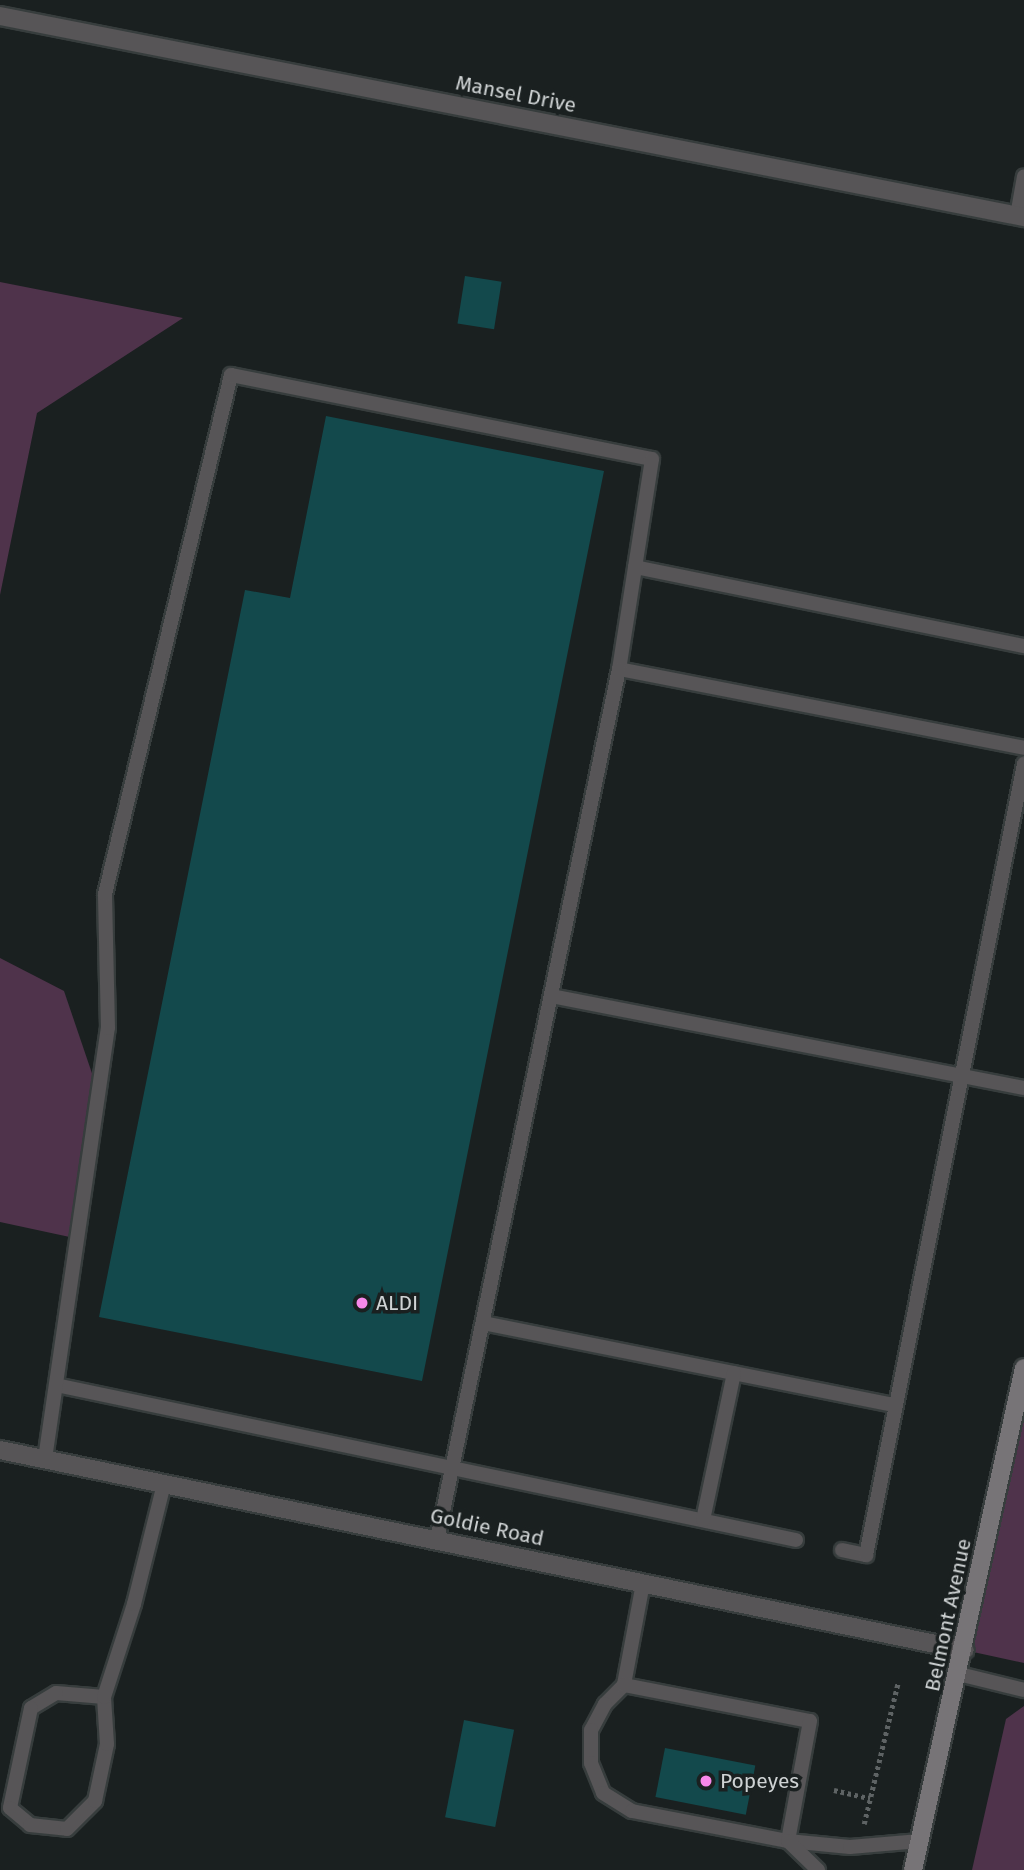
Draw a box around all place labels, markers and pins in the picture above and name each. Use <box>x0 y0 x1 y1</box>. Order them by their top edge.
place label: ALDI <box>376 1290 418 1316</box>
marker: ALDI <box>354 1295 370 1311</box>
place label: Popeyes <box>720 1768 799 1794</box>
marker: Popeyes <box>698 1773 714 1789</box>

